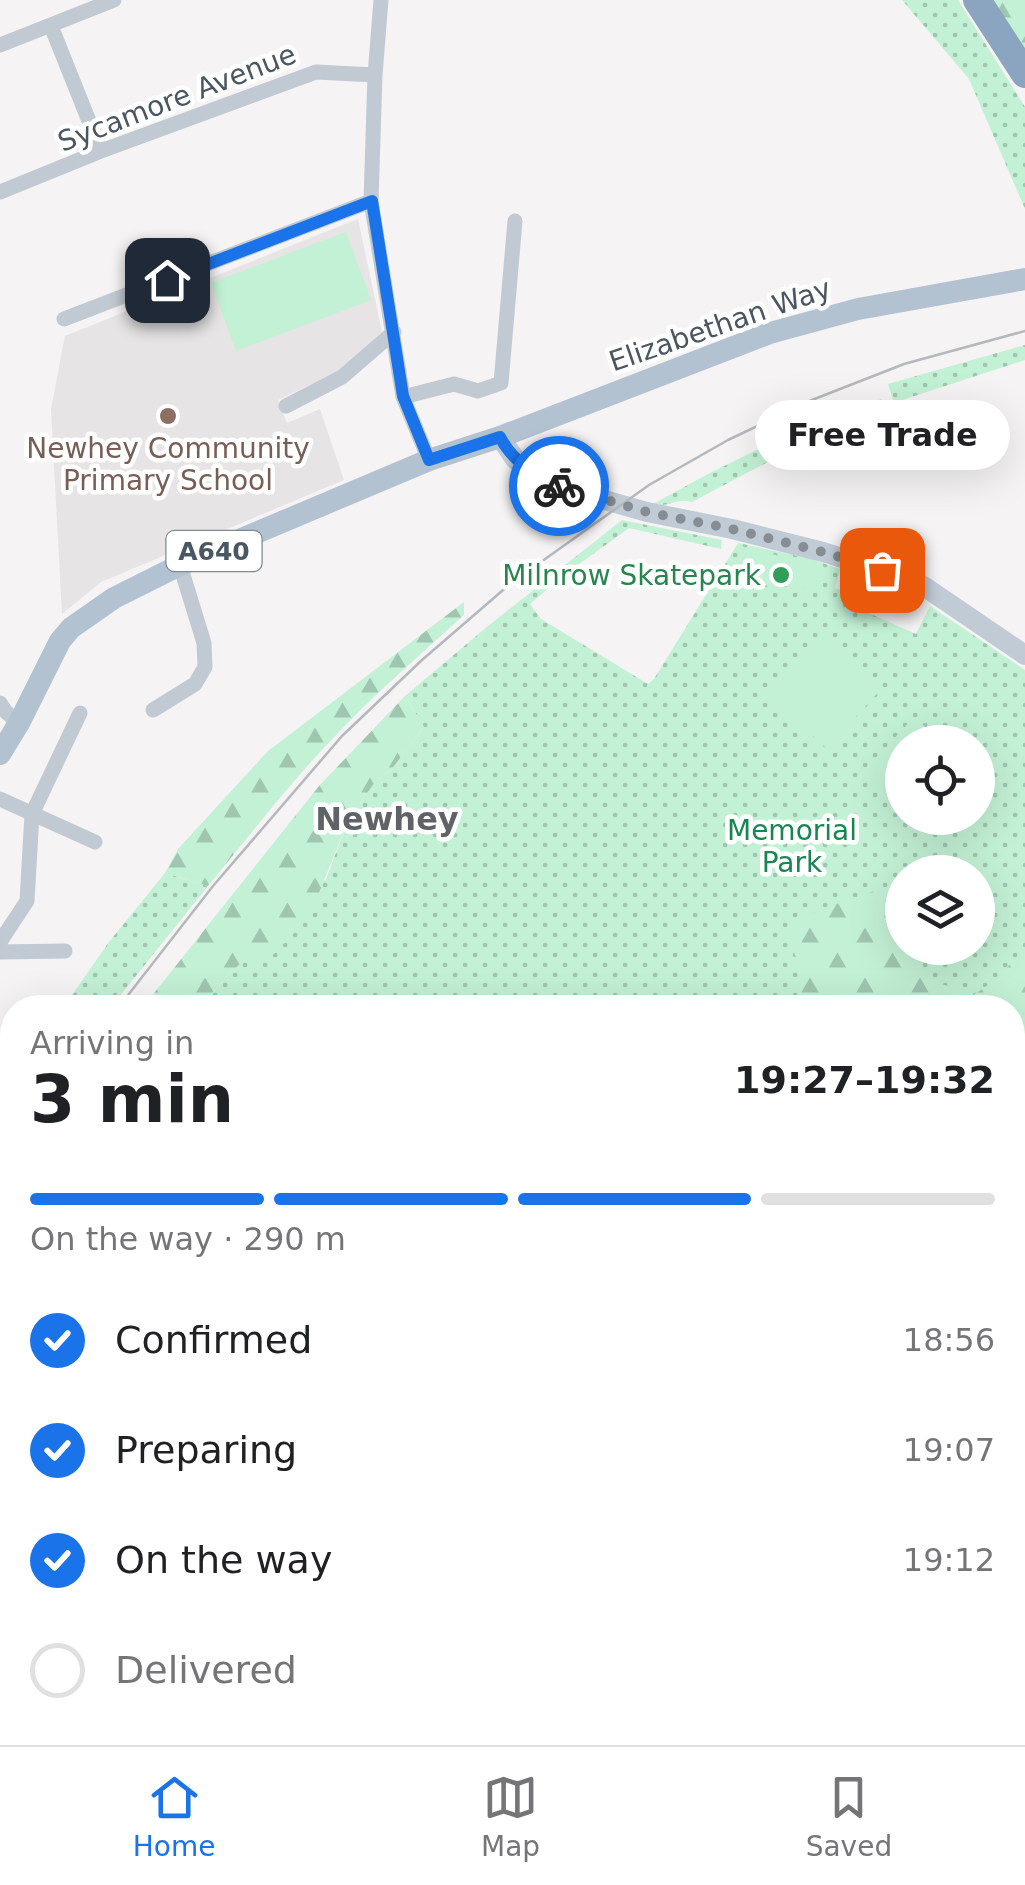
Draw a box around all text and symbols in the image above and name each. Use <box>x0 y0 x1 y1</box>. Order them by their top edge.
street label: Sycamore Avenue <box>53 37 301 159</box>
pin <box>125 238 210 323</box>
icon: home <box>140 253 195 308</box>
street label: Elizabethan Way <box>605 272 835 378</box>
callout: Free Trade <box>754 400 1010 470</box>
marker: Newhey Community Primary School <box>157 405 179 427</box>
text: Free Trade <box>787 416 978 454</box>
place label: Newhey Community Primary School <box>26 432 310 497</box>
courier <box>509 436 609 536</box>
icon: bike <box>532 459 587 514</box>
pin <box>840 528 925 613</box>
road number: A640 <box>166 531 262 571</box>
icon: bag <box>855 543 910 598</box>
place label: Milnrow Skatepark <box>502 559 762 592</box>
marker: Milnrow Skatepark <box>770 564 792 586</box>
map controls <box>885 725 995 965</box>
button: locate <box>885 725 995 835</box>
district label: Newhey <box>315 800 459 838</box>
park label: Memorial Park <box>727 814 857 879</box>
button: layers <box>885 855 995 965</box>
text: Arriving in <box>30 1024 194 1062</box>
text: 19:27–19:32 <box>734 1058 995 1102</box>
text: 3 min <box>30 1062 234 1137</box>
text: On the way · 290 m <box>30 1220 346 1258</box>
icon: check <box>30 1313 85 1368</box>
text: Confirmed <box>115 1318 312 1362</box>
text: 18:56 <box>903 1321 995 1359</box>
icon: check <box>30 1423 85 1478</box>
text: Preparing <box>115 1428 297 1472</box>
text: 19:07 <box>903 1431 995 1469</box>
icon: check <box>30 1533 85 1588</box>
text: On the way <box>115 1538 332 1582</box>
text: 19:12 <box>903 1541 995 1579</box>
text: Delivered <box>115 1648 297 1692</box>
tab: Home <box>133 1770 215 1863</box>
tab: Map <box>481 1770 540 1863</box>
tab: Saved <box>806 1770 892 1863</box>

